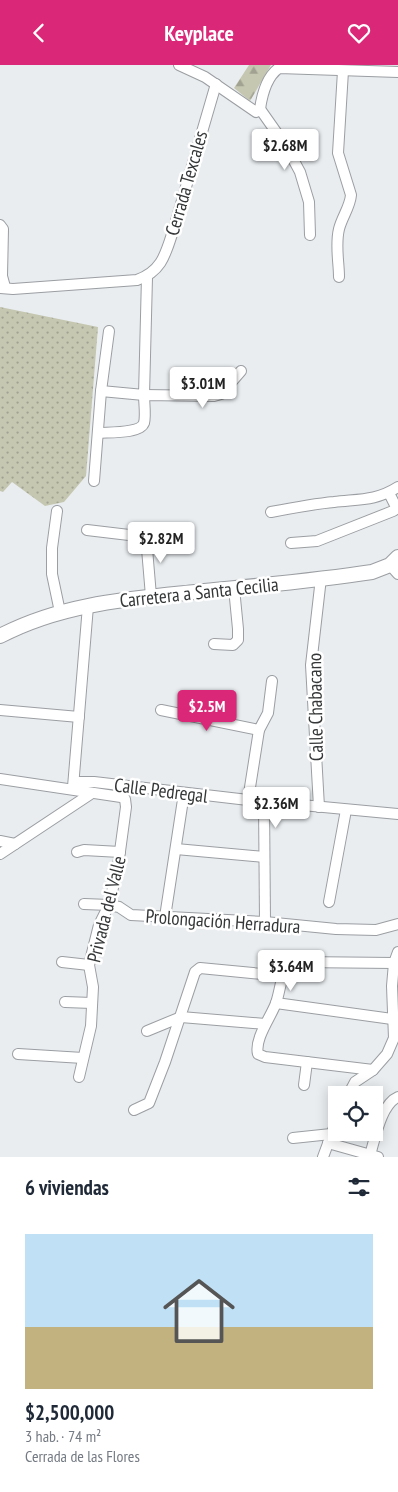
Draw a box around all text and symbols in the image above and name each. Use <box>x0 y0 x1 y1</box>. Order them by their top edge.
icon: back <box>25 19 53 47</box>
text: Keyplace <box>164 19 234 47</box>
icon: heart <box>345 19 373 47</box>
street label: Cerrada Texcales <box>160 128 212 238</box>
pin: $2.68M <box>244 129 326 171</box>
text: $2.68M <box>263 135 307 155</box>
pin: $3.01M <box>162 367 244 409</box>
text: $3.01M <box>181 373 225 393</box>
pin: $2.82M <box>120 521 202 564</box>
text: $2.82M <box>139 528 183 548</box>
street label: Carretera a Santa Cecilia <box>118 572 280 612</box>
street label: Calle Chabacano <box>302 653 328 761</box>
pin: $2.5M <box>172 689 242 732</box>
text: $2.5M <box>189 696 225 716</box>
street label: Calle Pedregal <box>113 772 210 808</box>
pin: $2.36M <box>235 787 317 829</box>
text: $2.36M <box>254 793 298 813</box>
street label: Privada del Valle <box>81 853 131 965</box>
street label: Prolongación Herradura <box>145 904 301 938</box>
pin: $3.64M <box>250 949 332 992</box>
text: $3.64M <box>269 956 313 976</box>
map controls <box>328 1086 383 1141</box>
button: locate <box>328 1086 383 1141</box>
icon: filters <box>345 1173 373 1201</box>
text: 6 viviendas <box>25 1174 109 1201</box>
icon: home <box>154 1266 244 1356</box>
text: $2,500,000 <box>25 1399 114 1426</box>
text: 3 hab. · 74 m² <box>25 1426 101 1446</box>
text: Cerrada de las Flores <box>25 1446 140 1466</box>

